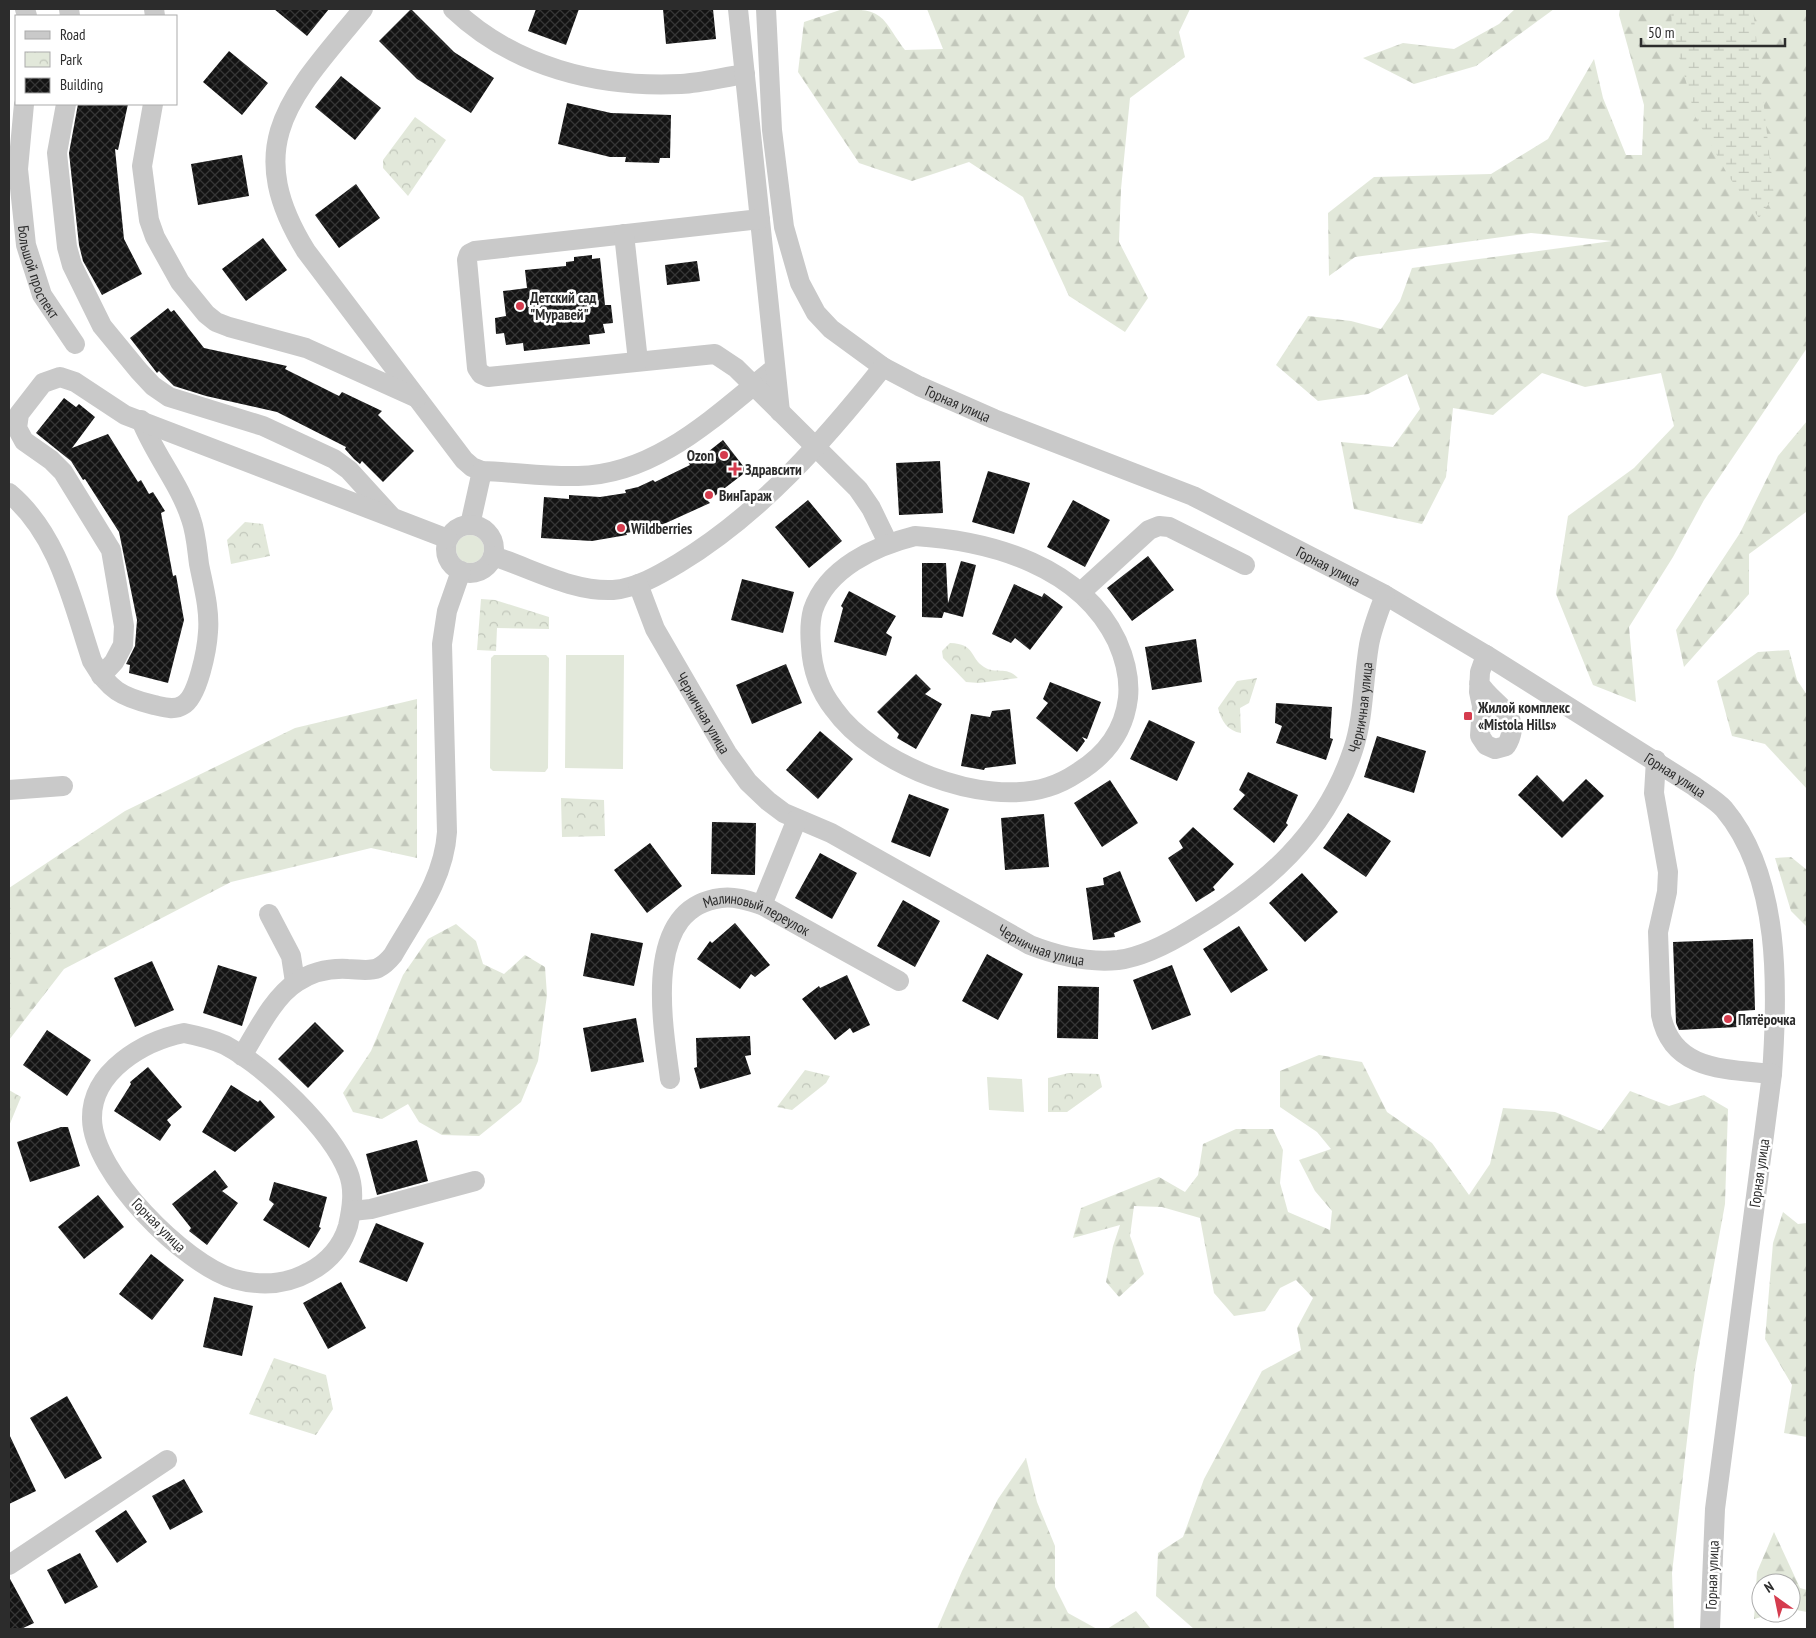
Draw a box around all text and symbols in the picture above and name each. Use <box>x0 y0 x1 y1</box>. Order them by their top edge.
legend <box>15 15 178 105</box>
scale bar <box>1641 15 1785 47</box>
text: 50 m <box>1648 23 1674 42</box>
text: Road <box>60 25 86 44</box>
text: Park <box>60 50 82 69</box>
text: Building <box>60 75 103 94</box>
street label: Большой проспект <box>14 224 64 322</box>
place label: Детский сад "Муравей" <box>530 288 597 324</box>
marker: Детский сад "Муравей" <box>514 300 526 312</box>
street label: Горная улица <box>923 381 994 426</box>
place label: Ozon <box>687 446 714 465</box>
marker: Ozon <box>718 449 730 461</box>
place label: Здравсити <box>745 460 802 479</box>
marker: Здравсити <box>729 463 741 475</box>
place label: ВинГараж <box>719 486 772 505</box>
marker: ВинГараж <box>703 489 715 501</box>
place label: Wildberries <box>630 519 692 538</box>
marker: Wildberries <box>615 522 627 534</box>
street label: Горная улица <box>1293 542 1364 590</box>
street label: Черничная улица <box>1343 661 1376 755</box>
street label: Черничная улица <box>672 669 735 757</box>
place label: Жилой комплекс «Mistola Hills» <box>1477 698 1571 734</box>
marker: Жилой комплекс «Mistola Hills» <box>1462 710 1474 722</box>
street label: Горная улица <box>1641 748 1710 801</box>
street label: Малиновый переулок <box>700 888 814 939</box>
street label: Черничная улица <box>995 920 1086 969</box>
place label: Пятёрочка <box>1738 1010 1796 1029</box>
marker: Пятёрочка <box>1722 1013 1734 1025</box>
street label: Горная улица <box>1745 1137 1773 1209</box>
street label: Горная улица <box>128 1194 190 1256</box>
street label: Горная улица <box>1701 1540 1723 1610</box>
north arrow <box>1751 1573 1801 1623</box>
text: N <box>1761 1577 1777 1597</box>

